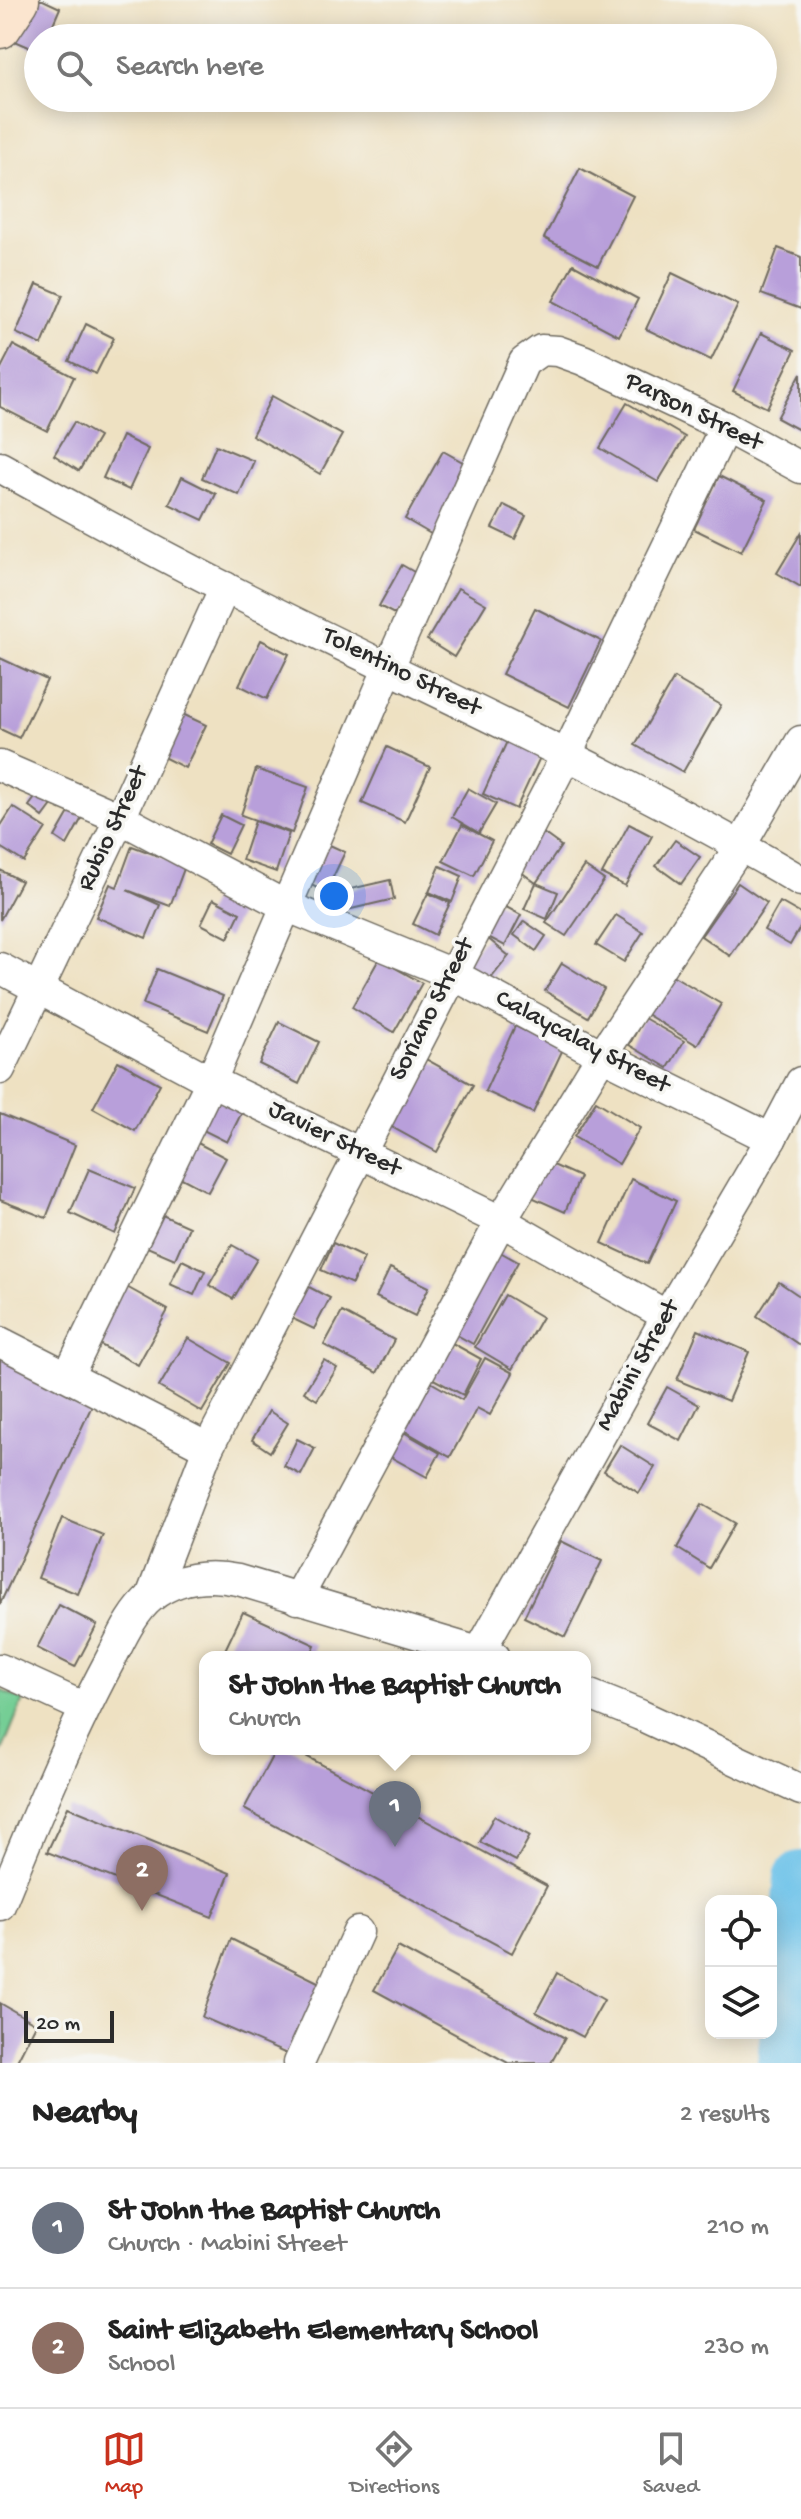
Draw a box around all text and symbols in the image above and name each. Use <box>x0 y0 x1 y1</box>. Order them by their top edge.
search box <box>24 24 777 112</box>
icon: search <box>52 46 96 90</box>
text: Search here <box>116 51 264 86</box>
street label: Parson Street <box>618 366 769 461</box>
street label: Tolentino Street <box>315 620 487 726</box>
street label: Rubio Street <box>72 759 157 896</box>
your location <box>314 876 354 916</box>
street label: Soriano Street <box>384 931 483 1087</box>
street label: Calaycalay Street <box>489 984 677 1103</box>
street label: Javier Street <box>263 1095 407 1186</box>
street label: Mabini Street <box>590 1293 689 1437</box>
popup <box>199 1651 591 1755</box>
text: St John the Baptist Church <box>229 1670 561 1705</box>
text: Church <box>229 1705 301 1736</box>
pin: 1 <box>369 1781 421 1847</box>
pin: 2 <box>116 1845 168 1911</box>
map controls <box>705 1895 777 2039</box>
button: locate <box>705 1895 777 1967</box>
button: layers <box>705 1967 777 2039</box>
scale bar <box>24 2007 114 2043</box>
text: 20 m <box>36 2012 80 2038</box>
text: Nearby <box>32 2095 137 2135</box>
text: 2 results <box>680 2100 769 2131</box>
text: St John the Baptist Church <box>108 2195 440 2230</box>
text: 1 <box>53 2213 63 2244</box>
text: 210 m <box>706 2213 769 2244</box>
text: Church · Mabini Street <box>108 2230 346 2261</box>
text: Saint Elizabeth Elementary School <box>108 2315 538 2350</box>
text: 2 <box>52 2333 64 2364</box>
text: 230 m <box>703 2333 769 2364</box>
text: School <box>108 2350 176 2381</box>
tab: Map <box>102 2427 146 2501</box>
tab: Directions <box>350 2427 439 2501</box>
tab: Saved <box>643 2427 699 2501</box>

